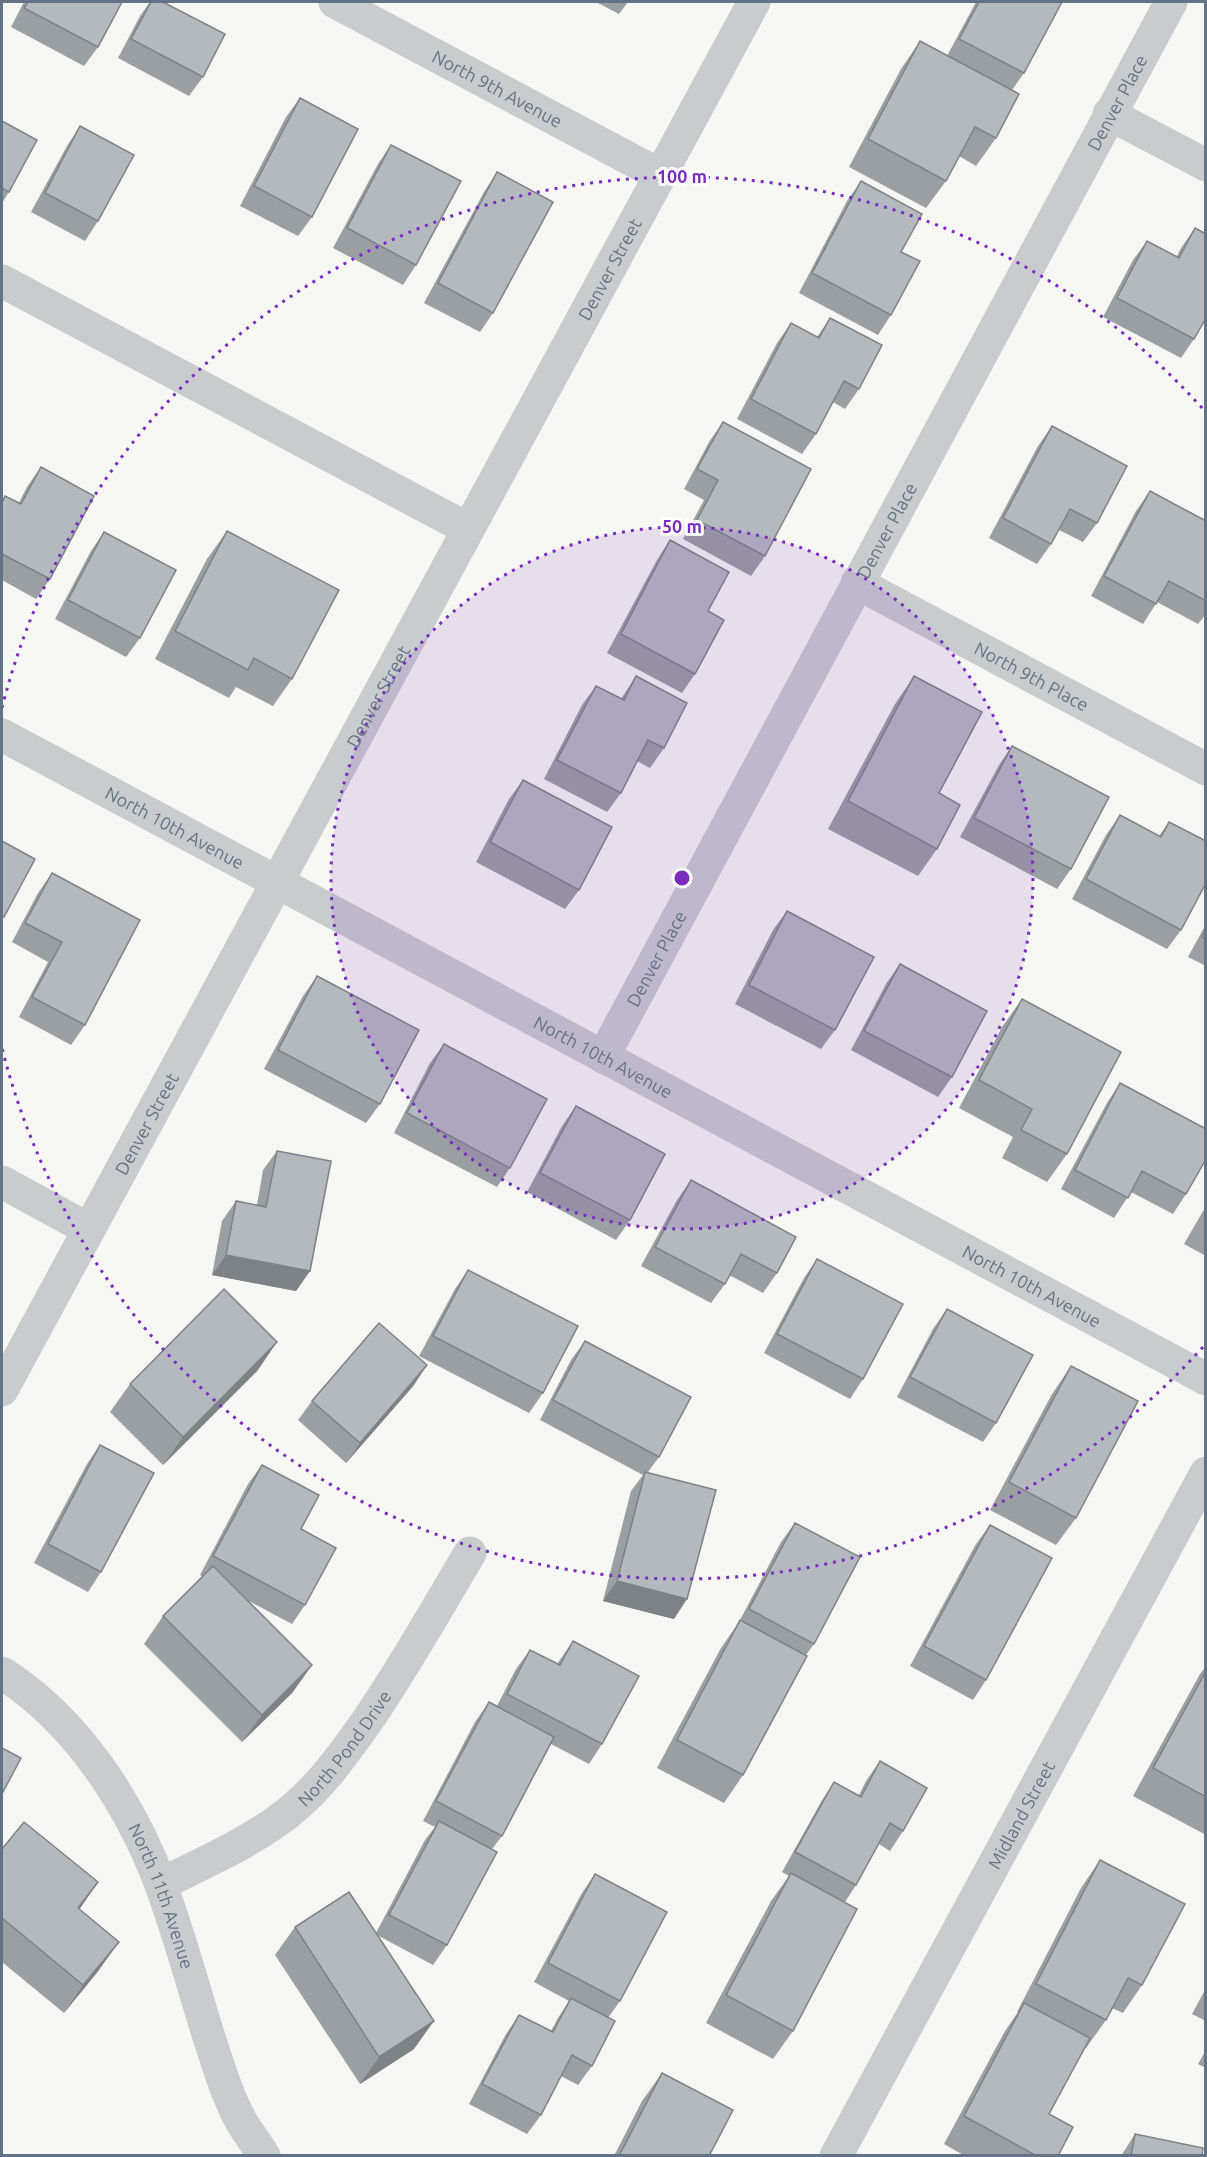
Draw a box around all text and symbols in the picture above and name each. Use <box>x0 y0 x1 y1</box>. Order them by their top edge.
street label: North 9th Avenue <box>429 46 566 131</box>
street label: Denver Place <box>1083 51 1151 154</box>
text: 100 m <box>657 166 707 186</box>
street label: Denver Street <box>574 215 645 323</box>
street label: Denver Place <box>853 479 920 582</box>
text: 50 m <box>662 516 702 536</box>
street label: North 9th Place <box>971 638 1092 715</box>
street label: Denver Street <box>342 642 414 751</box>
street label: North 10th Avenue <box>102 782 248 873</box>
centre of rings <box>672 868 692 888</box>
street label: Denver Place <box>622 907 690 1010</box>
street label: North 10th Avenue <box>531 1011 676 1102</box>
street label: Denver Street <box>111 1069 182 1178</box>
street label: North 10th Avenue <box>959 1241 1105 1331</box>
street label: North Pond Drive <box>293 1687 395 1810</box>
street label: Midland Street <box>983 1757 1058 1872</box>
street label: North 11th Avenue <box>125 1820 198 1971</box>

